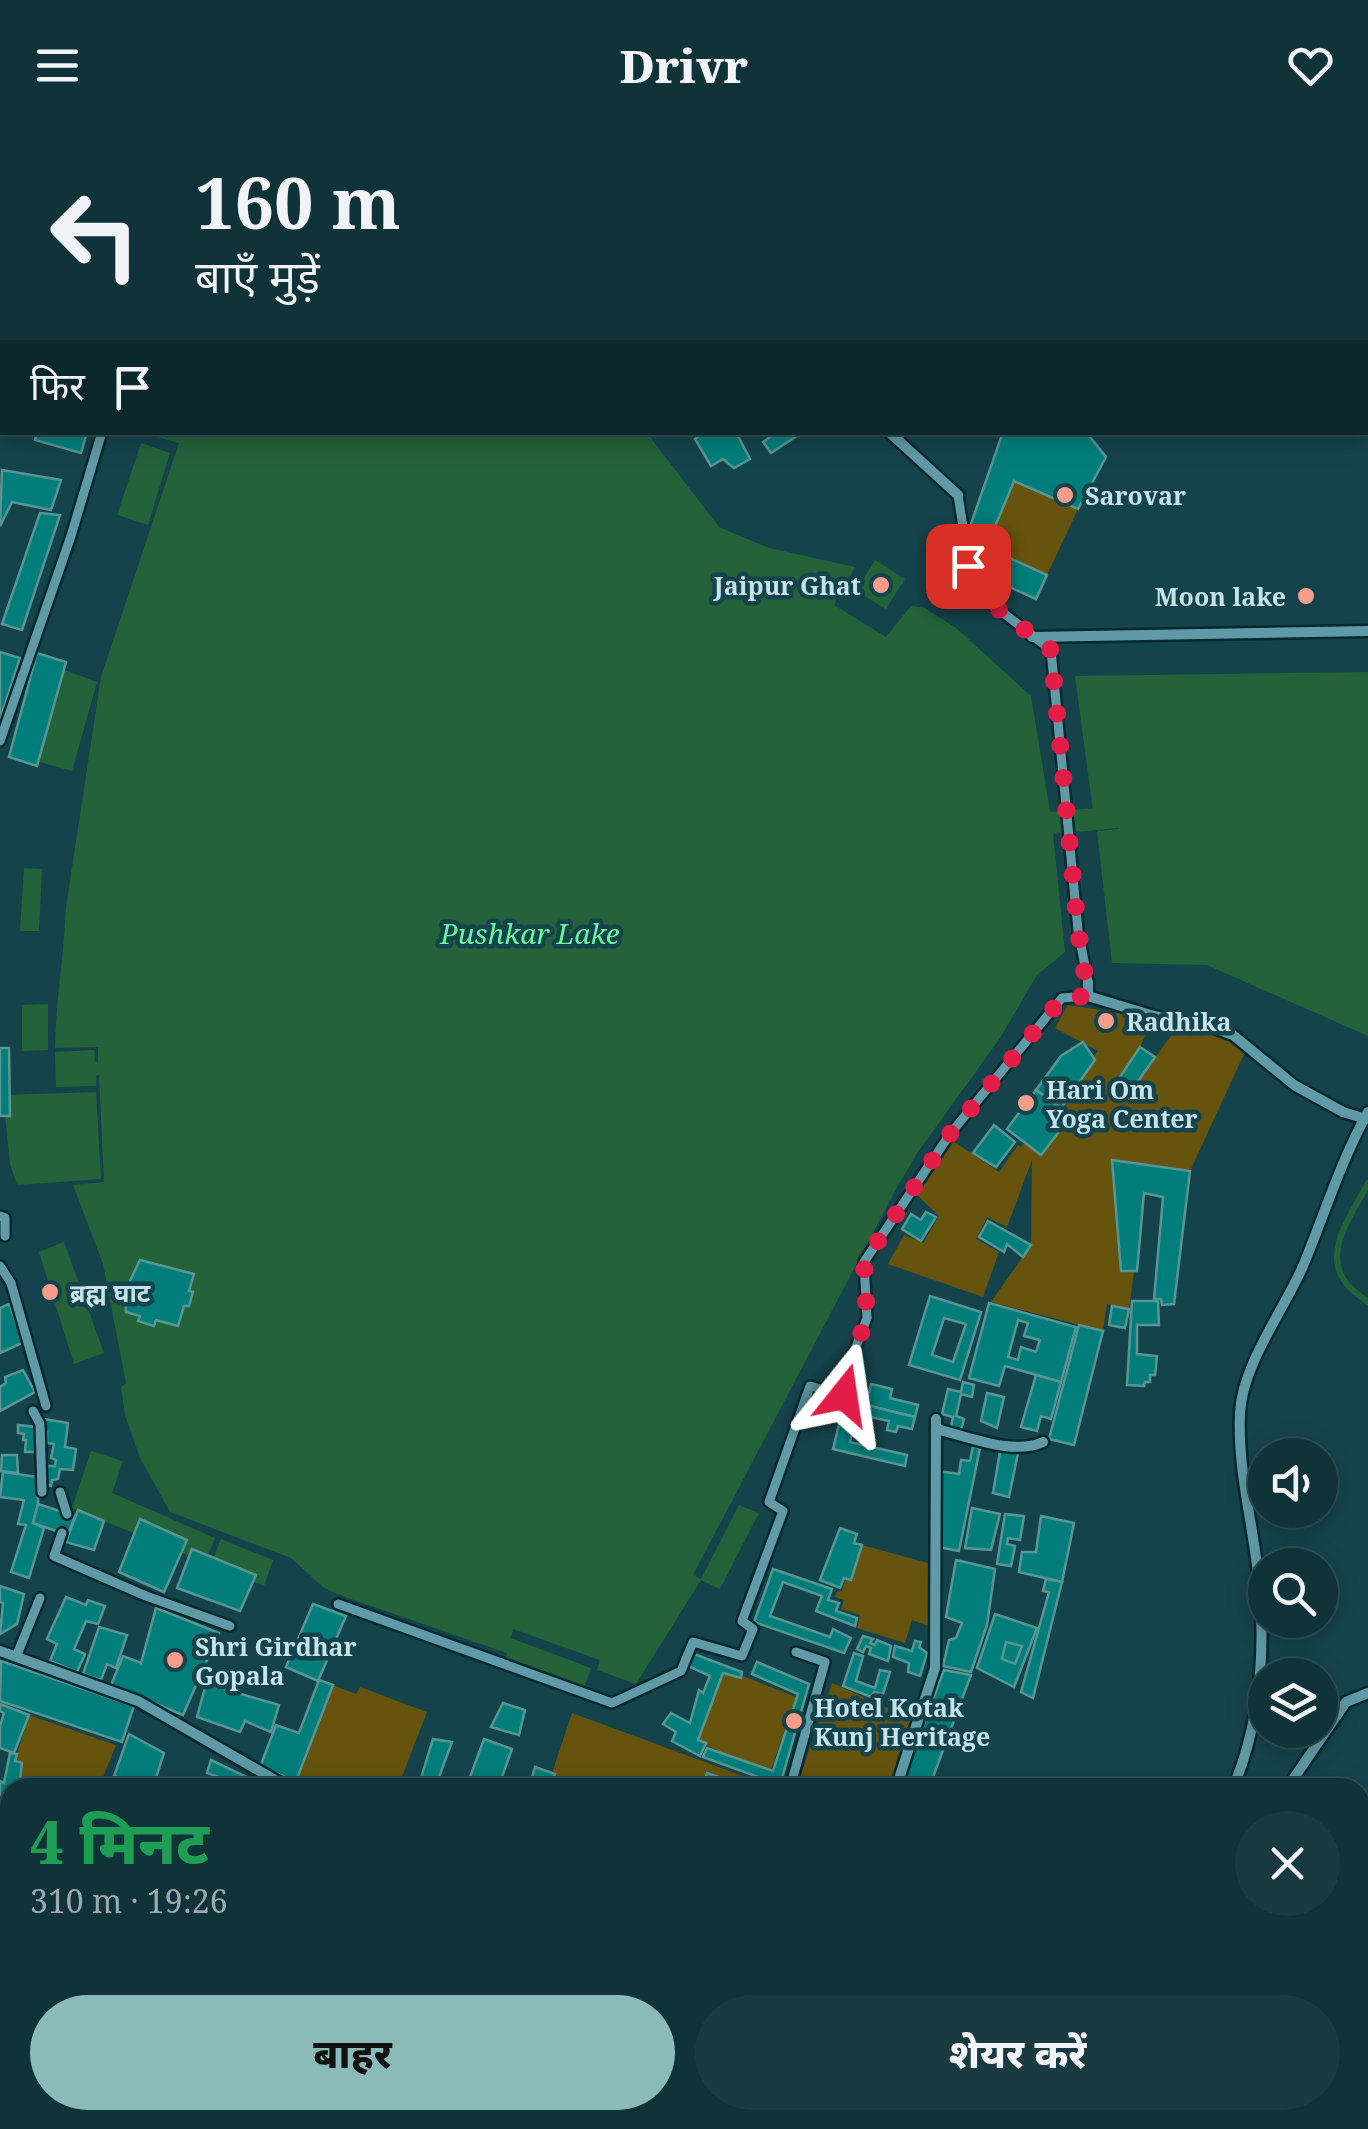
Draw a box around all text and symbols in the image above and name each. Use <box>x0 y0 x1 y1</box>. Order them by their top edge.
text: Drivr <box>620 35 748 96</box>
icon: menu <box>30 38 85 93</box>
icon: heart <box>1283 38 1338 93</box>
text: 160 m <box>195 154 401 250</box>
icon: left <box>30 170 160 300</box>
text: बाएँ मुड़ें <box>195 245 320 306</box>
text: फिर <box>30 359 85 411</box>
icon: arrive <box>105 360 160 415</box>
place label: Sarovar <box>1085 478 1186 512</box>
marker: Sarovar <box>1054 484 1076 506</box>
pin <box>926 524 1011 609</box>
icon: arrive <box>941 539 996 594</box>
place label: Jaipur Ghat <box>713 568 861 602</box>
marker: Jaipur Ghat <box>870 574 892 596</box>
place label: Moon lake <box>1155 579 1286 613</box>
marker: Moon lake <box>1295 585 1317 607</box>
water label: Pushkar Lake <box>439 914 620 952</box>
place label: Radhika <box>1126 1004 1231 1038</box>
marker: Radhika <box>1095 1010 1117 1032</box>
place label: Hari Om Yoga Center <box>1046 1072 1198 1135</box>
marker: Hari Om Yoga Center <box>1015 1092 1037 1114</box>
place label: ब्रह्म घाट <box>70 1275 151 1309</box>
marker: ब्रह्म घाट <box>39 1281 61 1303</box>
position arrow <box>792 1343 896 1447</box>
map controls <box>1248 1438 1338 1748</box>
button: sound <box>1248 1438 1338 1528</box>
button: search <box>1248 1548 1338 1638</box>
place label: Shri Girdhar Gopala <box>195 1629 357 1692</box>
marker: Shri Girdhar Gopala <box>164 1649 186 1671</box>
button: layers <box>1248 1658 1338 1748</box>
place label: Hotel Kotak Kunj Heritage <box>814 1690 990 1753</box>
marker: Hotel Kotak Kunj Heritage <box>783 1710 805 1732</box>
text: 4 मिनट <box>30 1800 209 1882</box>
button: close <box>1235 1811 1340 1916</box>
text: 310 m · 19:26 <box>30 1879 228 1922</box>
button: बाहर <box>30 1995 675 2110</box>
button: शेयर करें <box>695 1995 1340 2110</box>

